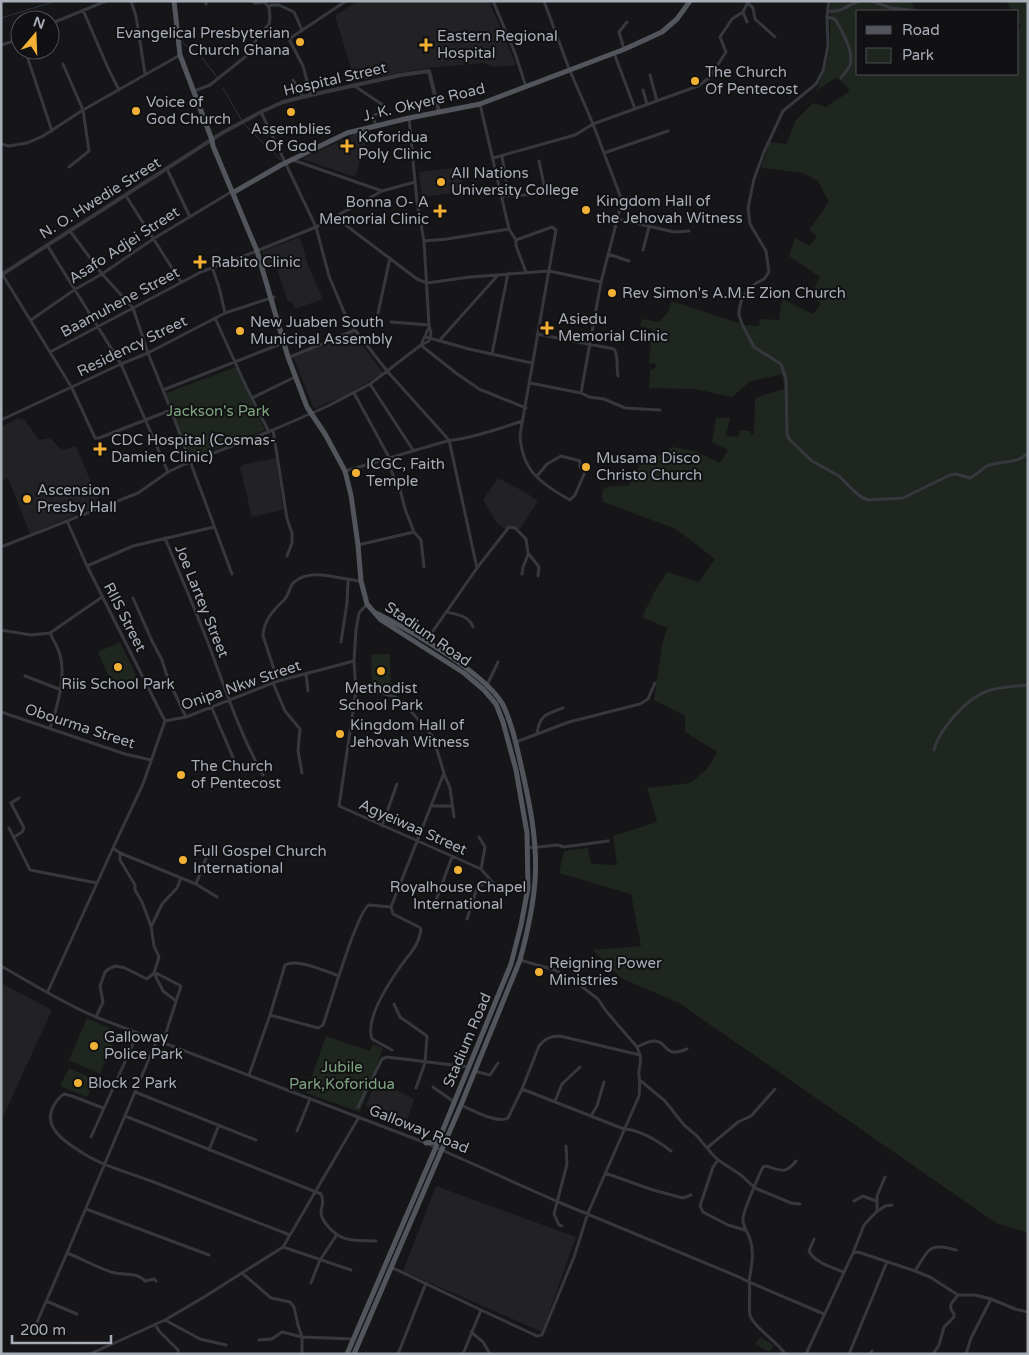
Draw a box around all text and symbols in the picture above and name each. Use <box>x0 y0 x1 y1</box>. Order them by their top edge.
north arrow <box>10 10 60 60</box>
legend <box>856 10 1019 75</box>
text: N <box>31 13 47 33</box>
text: Road <box>902 21 940 39</box>
place label: Evangelical Presbyterian Church Ghana <box>116 24 290 59</box>
place label: Eastern Regional Hospital <box>437 27 558 62</box>
marker: Evangelical Presbyterian Church Ghana <box>294 36 306 48</box>
marker: Eastern Regional Hospital <box>419 38 433 52</box>
text: Park <box>902 46 934 64</box>
street label: Hospital Street <box>282 58 389 100</box>
place label: The Church Of Pentecost <box>705 63 798 98</box>
marker: The Church Of Pentecost <box>689 75 701 87</box>
street label: J. K. Okyere Road <box>361 79 487 125</box>
place label: Voice of God Church <box>146 93 231 128</box>
marker: Voice of God Church <box>130 105 142 117</box>
marker: Assemblies Of God <box>285 106 297 118</box>
place label: Assemblies Of God <box>251 120 331 155</box>
place label: Koforidua Poly Clinic <box>358 128 431 163</box>
marker: Koforidua Poly Clinic <box>340 139 354 153</box>
street label: N. O. Hwedie Street <box>36 153 164 243</box>
place label: All Nations University College <box>451 164 579 199</box>
marker: All Nations University College <box>435 176 447 188</box>
place label: Kingdom Hall of the Jehovah Witness <box>596 192 743 227</box>
place label: Bonna O- A Memorial Clinic <box>319 193 429 228</box>
street label: Asafo Adjei Street <box>65 202 183 287</box>
marker: Bonna O- A Memorial Clinic <box>433 204 447 218</box>
marker: Kingdom Hall of the Jehovah Witness <box>580 204 592 216</box>
place label: Rabito Clinic <box>211 253 301 271</box>
marker: Rabito Clinic <box>193 255 207 269</box>
street label: Baamuhene Street <box>57 263 183 341</box>
place label: Rev Simon's A.M.E Zion Church <box>622 284 846 302</box>
marker: Rev Simon's A.M.E Zion Church <box>606 287 618 299</box>
place label: Asiedu Memorial Clinic <box>558 310 668 345</box>
street label: Residency Street <box>74 311 190 380</box>
place label: New Juaben South Municipal Assembly <box>250 313 393 348</box>
marker: Asiedu Memorial Clinic <box>540 321 554 335</box>
marker: New Juaben South Municipal Assembly <box>234 325 246 337</box>
park label: Jackson's Park <box>166 402 270 420</box>
place label: CDC Hospital (Cosmas- Damien Clinic) <box>111 431 276 466</box>
marker: CDC Hospital (Cosmas- Damien Clinic) <box>93 442 107 456</box>
place label: Musama Disco Christo Church <box>596 449 702 484</box>
place label: ICGC, Faith Temple <box>366 455 445 490</box>
marker: Musama Disco Christo Church <box>580 461 592 473</box>
marker: ICGC, Faith Temple <box>350 467 362 479</box>
place label: Ascension Presby Hall <box>37 481 117 516</box>
marker: Ascension Presby Hall <box>21 493 33 505</box>
street label: Joe Lartey Street <box>171 542 233 660</box>
street label: RIIS Street <box>100 579 150 655</box>
street label: Stadium Road <box>382 598 474 670</box>
street label: Onipa Nkw Street <box>179 656 303 714</box>
marker: Riis School Park <box>112 661 124 673</box>
marker: Methodist School Park <box>375 665 387 677</box>
place label: Riis School Park <box>61 675 175 693</box>
place label: Methodist School Park <box>339 679 423 714</box>
street label: Obourma Street <box>23 700 137 752</box>
place label: Kingdom Hall of Jehovah Witness <box>350 716 469 751</box>
marker: Kingdom Hall of Jehovah Witness <box>334 728 346 740</box>
place label: The Church of Pentecost <box>191 757 281 792</box>
marker: The Church of Pentecost <box>175 769 187 781</box>
street label: Agyeiwaa Street <box>356 795 470 859</box>
place label: Full Gospel Church International <box>193 842 327 877</box>
marker: Full Gospel Church International <box>177 854 189 866</box>
marker: Royalhouse Chapel International <box>452 864 464 876</box>
place label: Royalhouse Chapel International <box>390 878 526 913</box>
place label: Reigning Power Ministries <box>549 954 662 989</box>
marker: Reigning Power Ministries <box>533 966 545 978</box>
street label: Stadium Road <box>439 990 495 1090</box>
place label: Galloway Police Park <box>104 1028 183 1063</box>
marker: Galloway Police Park <box>88 1040 100 1052</box>
park label: Jubile Park,Koforidua <box>289 1058 395 1093</box>
place label: Block 2 Park <box>88 1074 177 1092</box>
marker: Block 2 Park <box>72 1077 84 1089</box>
street label: Galloway Road <box>366 1101 472 1157</box>
scale bar <box>12 1312 111 1344</box>
text: 200 m <box>20 1321 66 1339</box>

